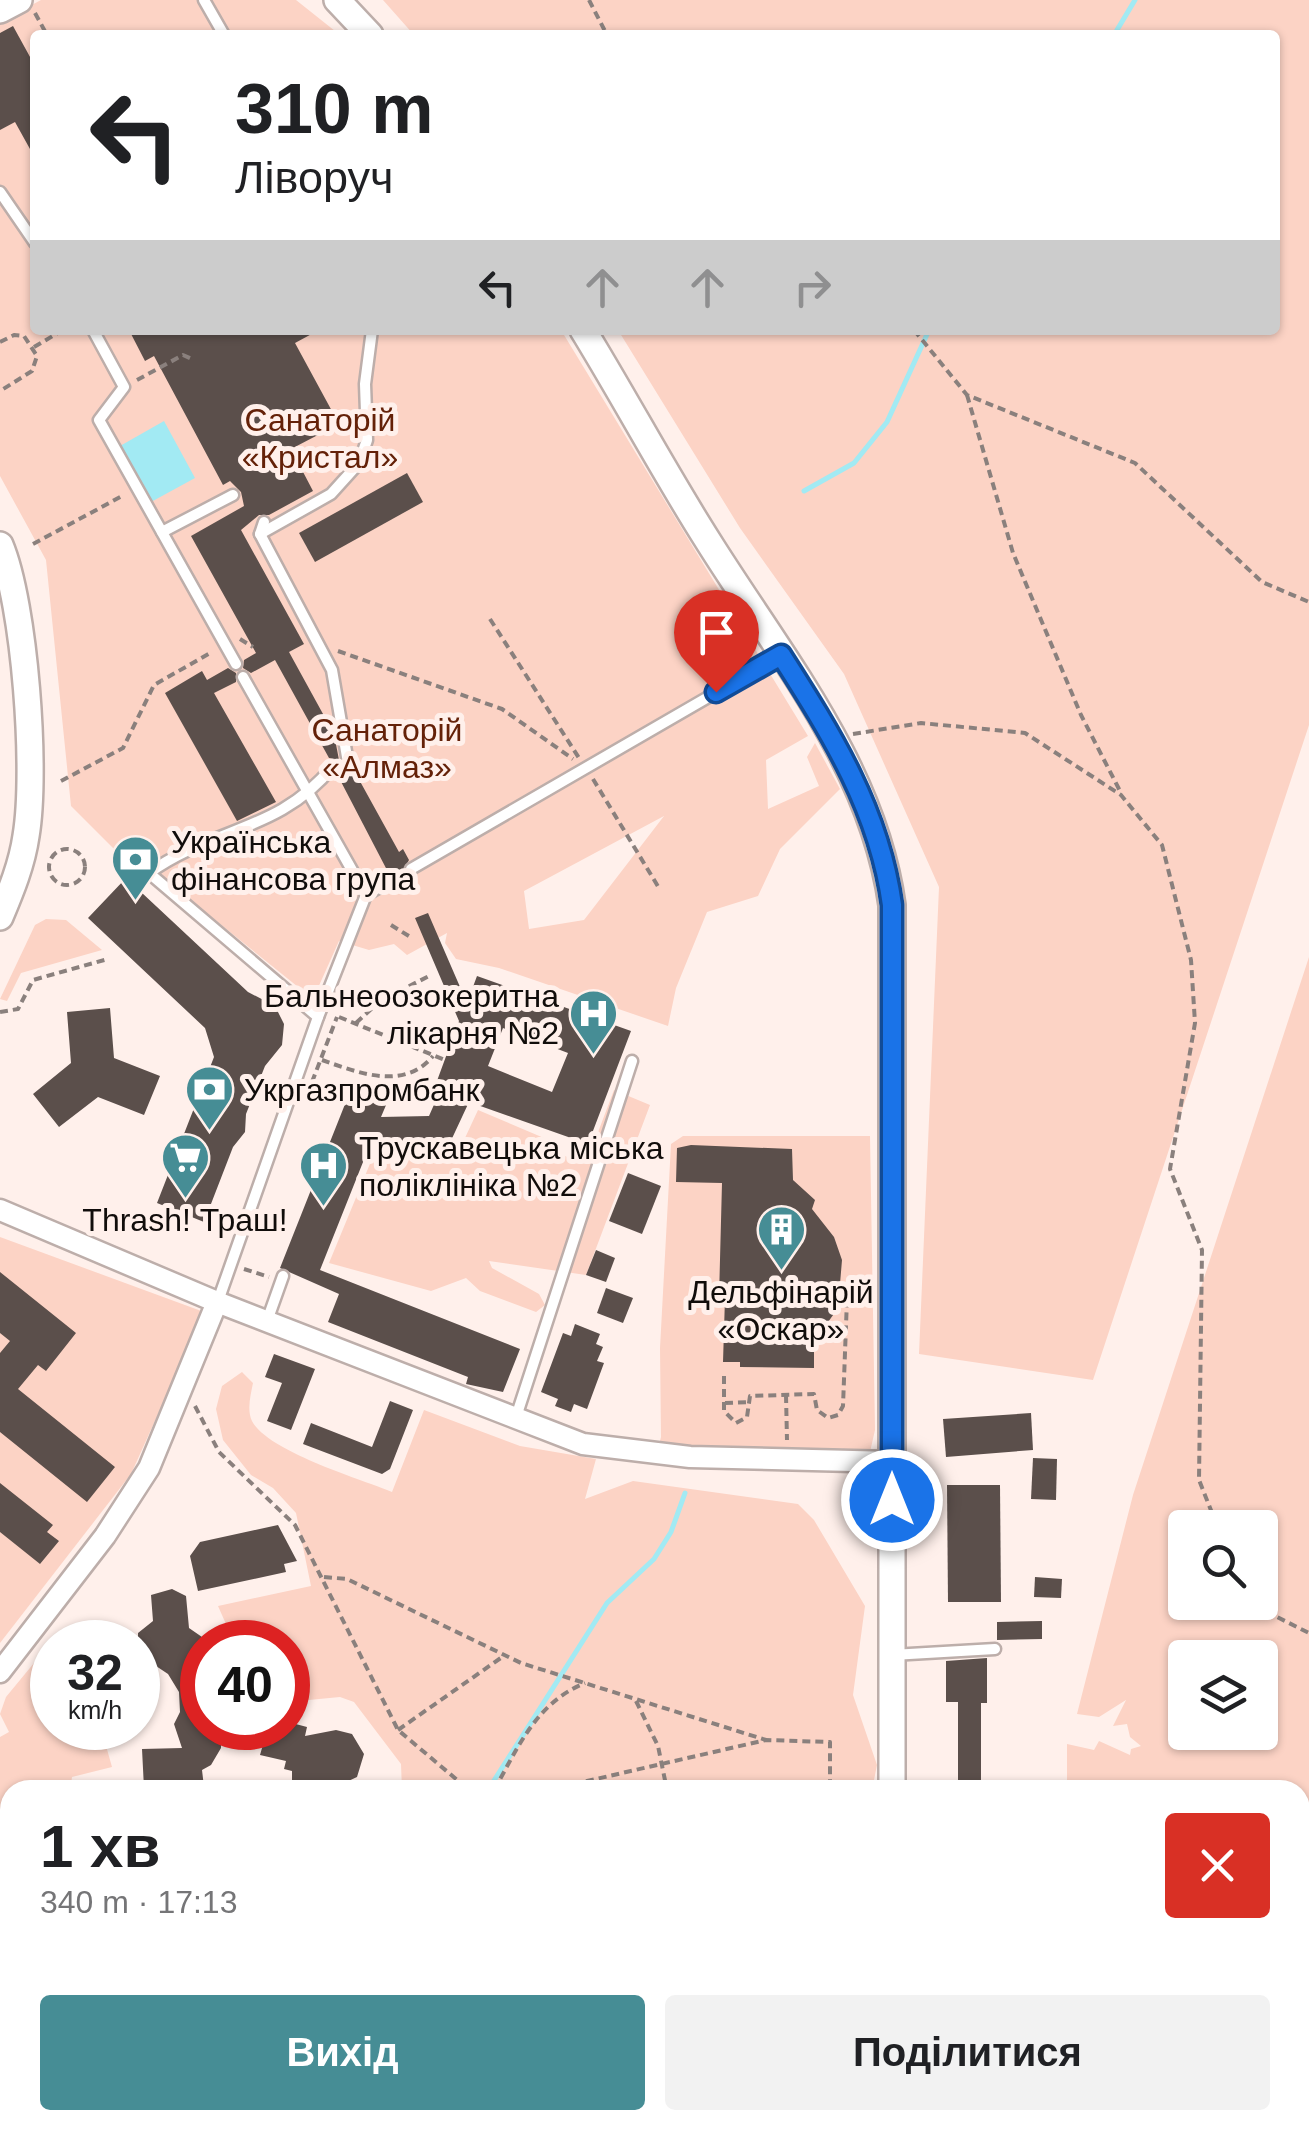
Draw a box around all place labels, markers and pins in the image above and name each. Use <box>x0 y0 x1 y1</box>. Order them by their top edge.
pin <box>674 590 759 693</box>
place label: Українська фінансова група <box>171 824 416 897</box>
bank icon: Українська фінансова група <box>110 834 162 902</box>
place label: Бальнеоозокеритна лікарня №2 <box>264 978 559 1051</box>
hospital icon: Бальнеоозокеритна лікарня №2 <box>568 988 620 1056</box>
bank icon: Укргазпромбанк <box>183 1064 235 1132</box>
place label: Укргазпромбанк <box>244 1072 480 1108</box>
place label: Трускавецька міська поліклініка №2 <box>359 1130 664 1203</box>
supermarket icon: Thrash! Траш! <box>159 1132 211 1200</box>
hospital icon: Трускавецька міська поліклініка №2 <box>298 1140 350 1208</box>
place label: Thrash! Траш! <box>82 1202 288 1238</box>
building icon: Дельфінарій «Оскар» <box>755 1204 807 1272</box>
place label: Дельфінарій «Оскар» <box>688 1274 874 1347</box>

